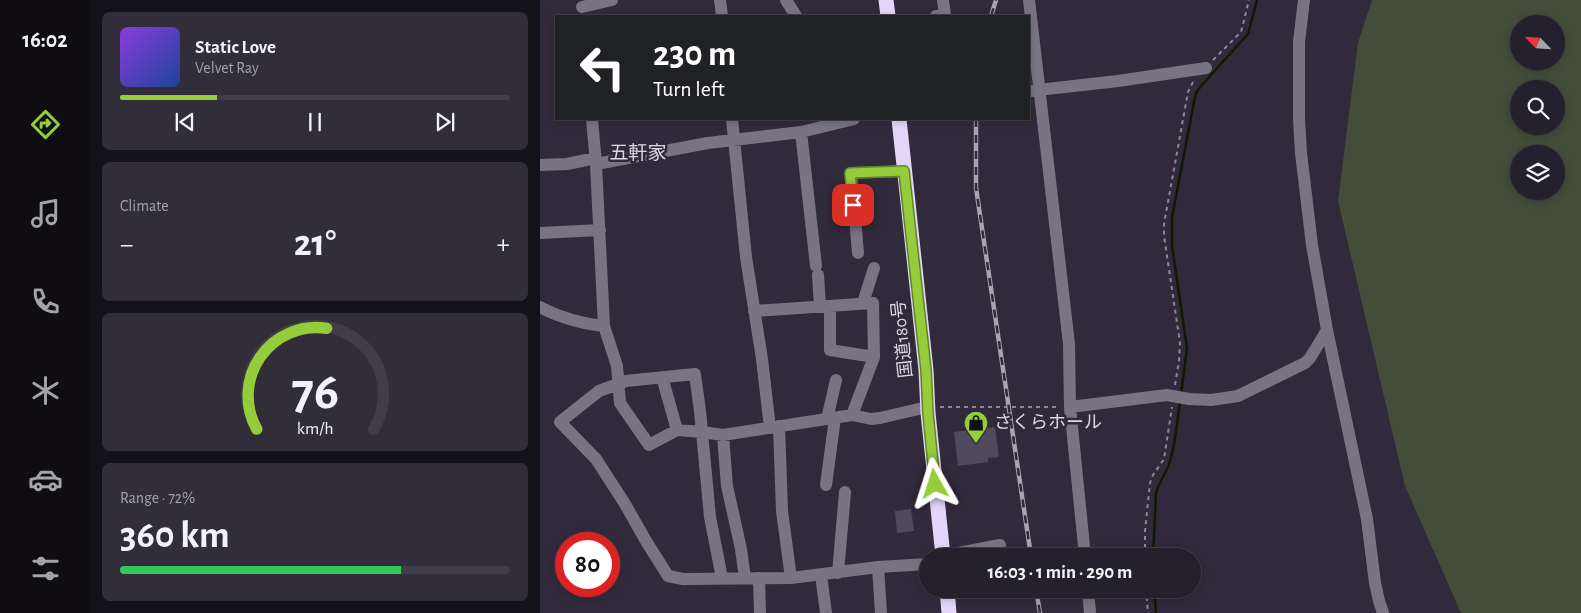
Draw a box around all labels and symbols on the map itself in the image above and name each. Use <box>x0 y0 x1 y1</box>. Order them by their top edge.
north arrow <box>1510 15 1565 70</box>
district label: 五軒家 <box>609 142 667 163</box>
pin <box>832 184 874 226</box>
street label: 国道180号 <box>888 299 916 379</box>
shop icon: さくらホール <box>963 410 989 444</box>
place label: さくらホール <box>994 413 1102 432</box>
position arrow <box>908 457 960 509</box>
speed limit sign: 80 <box>555 532 620 597</box>

